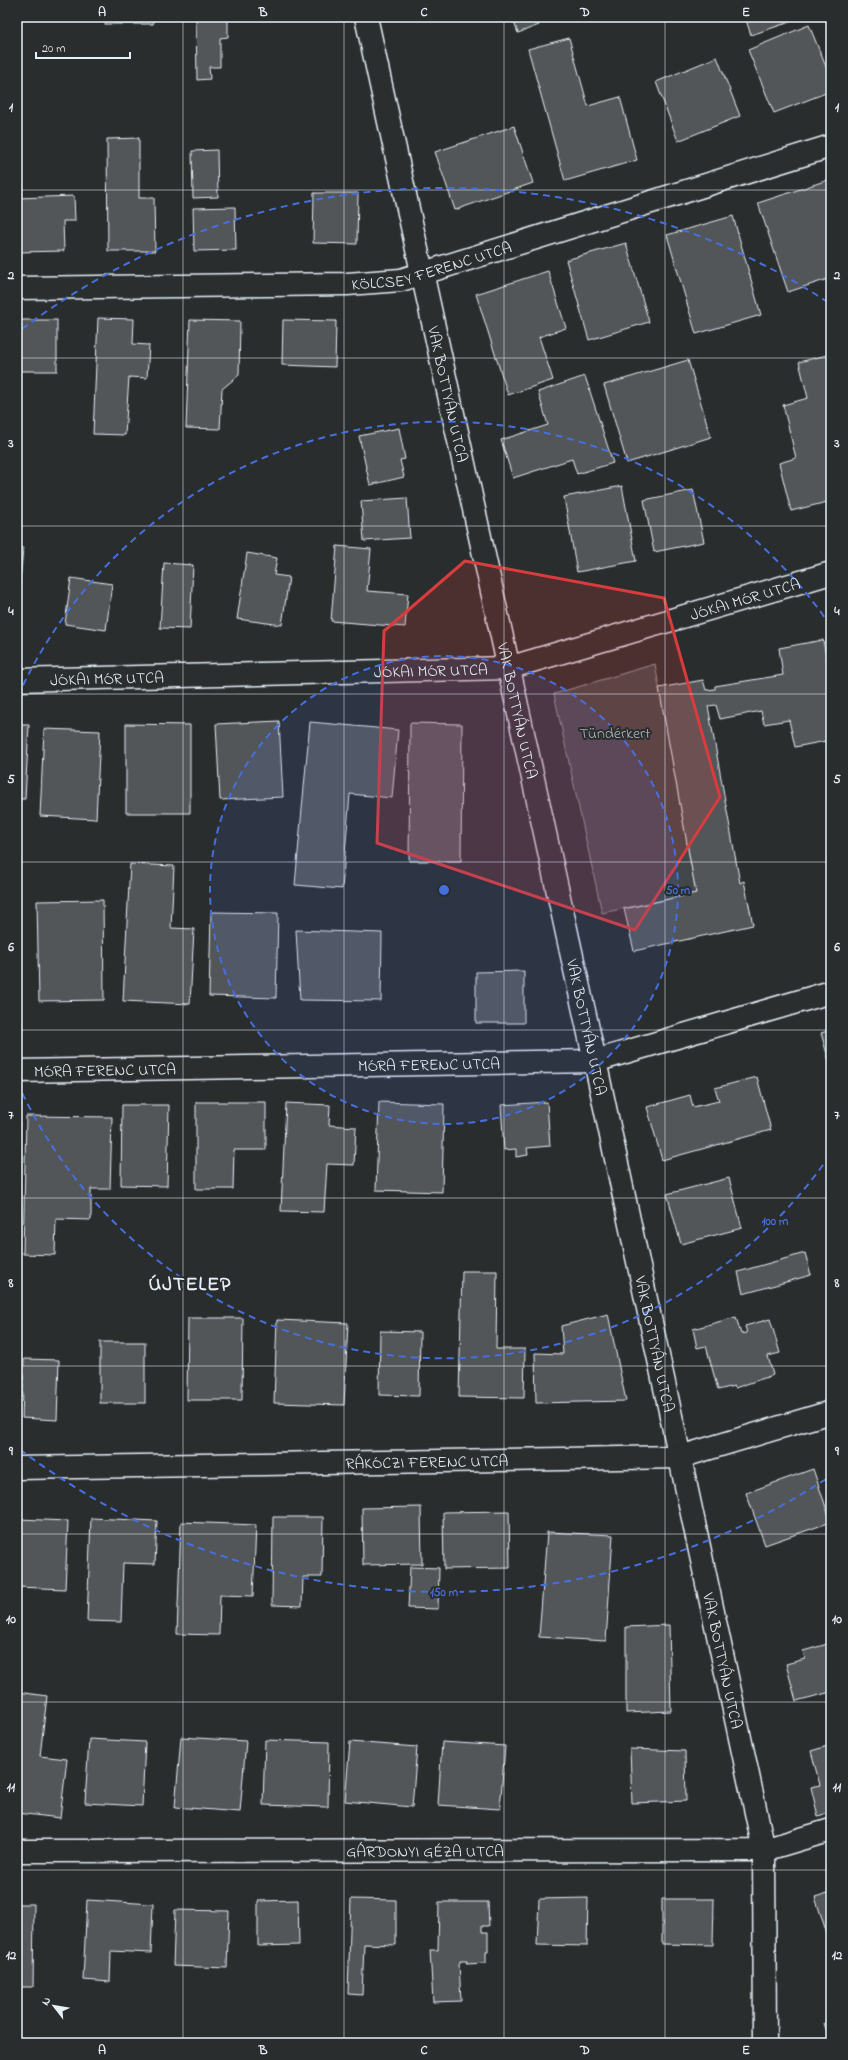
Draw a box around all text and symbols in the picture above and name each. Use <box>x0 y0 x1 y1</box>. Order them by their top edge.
text: A <box>98 3 106 22</box>
text: B <box>258 3 268 22</box>
text: C <box>420 3 428 22</box>
text: D <box>579 3 590 22</box>
text: E <box>742 3 750 22</box>
scale bar <box>36 34 130 60</box>
text: 20 m <box>42 40 65 58</box>
text: 1 <box>9 98 14 117</box>
text: 1 <box>835 98 840 117</box>
street label: KÖLCSEY FERENC UTCA <box>351 236 515 298</box>
text: 2 <box>7 266 15 285</box>
text: 2 <box>833 266 841 285</box>
street label: VAK BOTTYÁN UTCA <box>420 323 473 465</box>
text: 3 <box>7 434 14 453</box>
text: 3 <box>833 434 840 453</box>
street label: JÓKAI MÓR UTCA <box>687 573 804 628</box>
text: 4 <box>7 602 14 621</box>
text: 4 <box>833 602 840 621</box>
street label: VAK BOTTYÁN UTCA <box>489 640 543 781</box>
street label: JÓKAI MÓR UTCA <box>374 658 488 685</box>
street label: JÓKAI MÓR UTCA <box>50 666 164 693</box>
park label: Tündérkert <box>580 722 651 746</box>
text: 5 <box>7 770 15 789</box>
text: 5 <box>833 770 841 789</box>
text: 50 m <box>666 882 691 900</box>
centre of rings <box>437 883 451 897</box>
text: 6 <box>7 938 14 957</box>
text: 6 <box>833 938 840 957</box>
street label: VAK BOTTYÁN UTCA <box>559 956 612 1098</box>
street label: MÓRA FERENC UTCA <box>358 1053 500 1079</box>
street label: MÓRA FERENC UTCA <box>34 1058 176 1085</box>
text: 7 <box>8 1106 14 1125</box>
text: 7 <box>834 1106 840 1125</box>
text: 100 m <box>762 1213 789 1231</box>
district label: ÚJTELEP <box>149 1271 231 1300</box>
street label: VAK BOTTYÁN UTCA <box>627 1273 680 1415</box>
text: 8 <box>8 1274 14 1293</box>
text: 8 <box>834 1274 840 1293</box>
text: 9 <box>8 1442 14 1461</box>
text: 9 <box>834 1442 840 1461</box>
street label: RÁKÓCZI FERENC UTCA <box>345 1450 509 1477</box>
text: 150 m <box>430 1584 459 1602</box>
street label: VAK BOTTYÁN UTCA <box>695 1590 748 1732</box>
text: 10 <box>6 1610 16 1629</box>
text: 10 <box>832 1610 842 1629</box>
text: 11 <box>7 1778 16 1797</box>
text: 11 <box>833 1778 842 1797</box>
street label: GÁRDONYI GÉZA UTCA <box>346 1840 504 1865</box>
text: 12 <box>6 1946 17 1965</box>
text: 12 <box>832 1946 843 1965</box>
north arrow <box>34 1986 74 2026</box>
text: N <box>38 1994 55 2009</box>
text: A <box>98 2041 106 2060</box>
text: B <box>258 2041 268 2060</box>
text: C <box>420 2041 428 2060</box>
text: D <box>579 2041 590 2060</box>
text: E <box>742 2041 750 2060</box>

